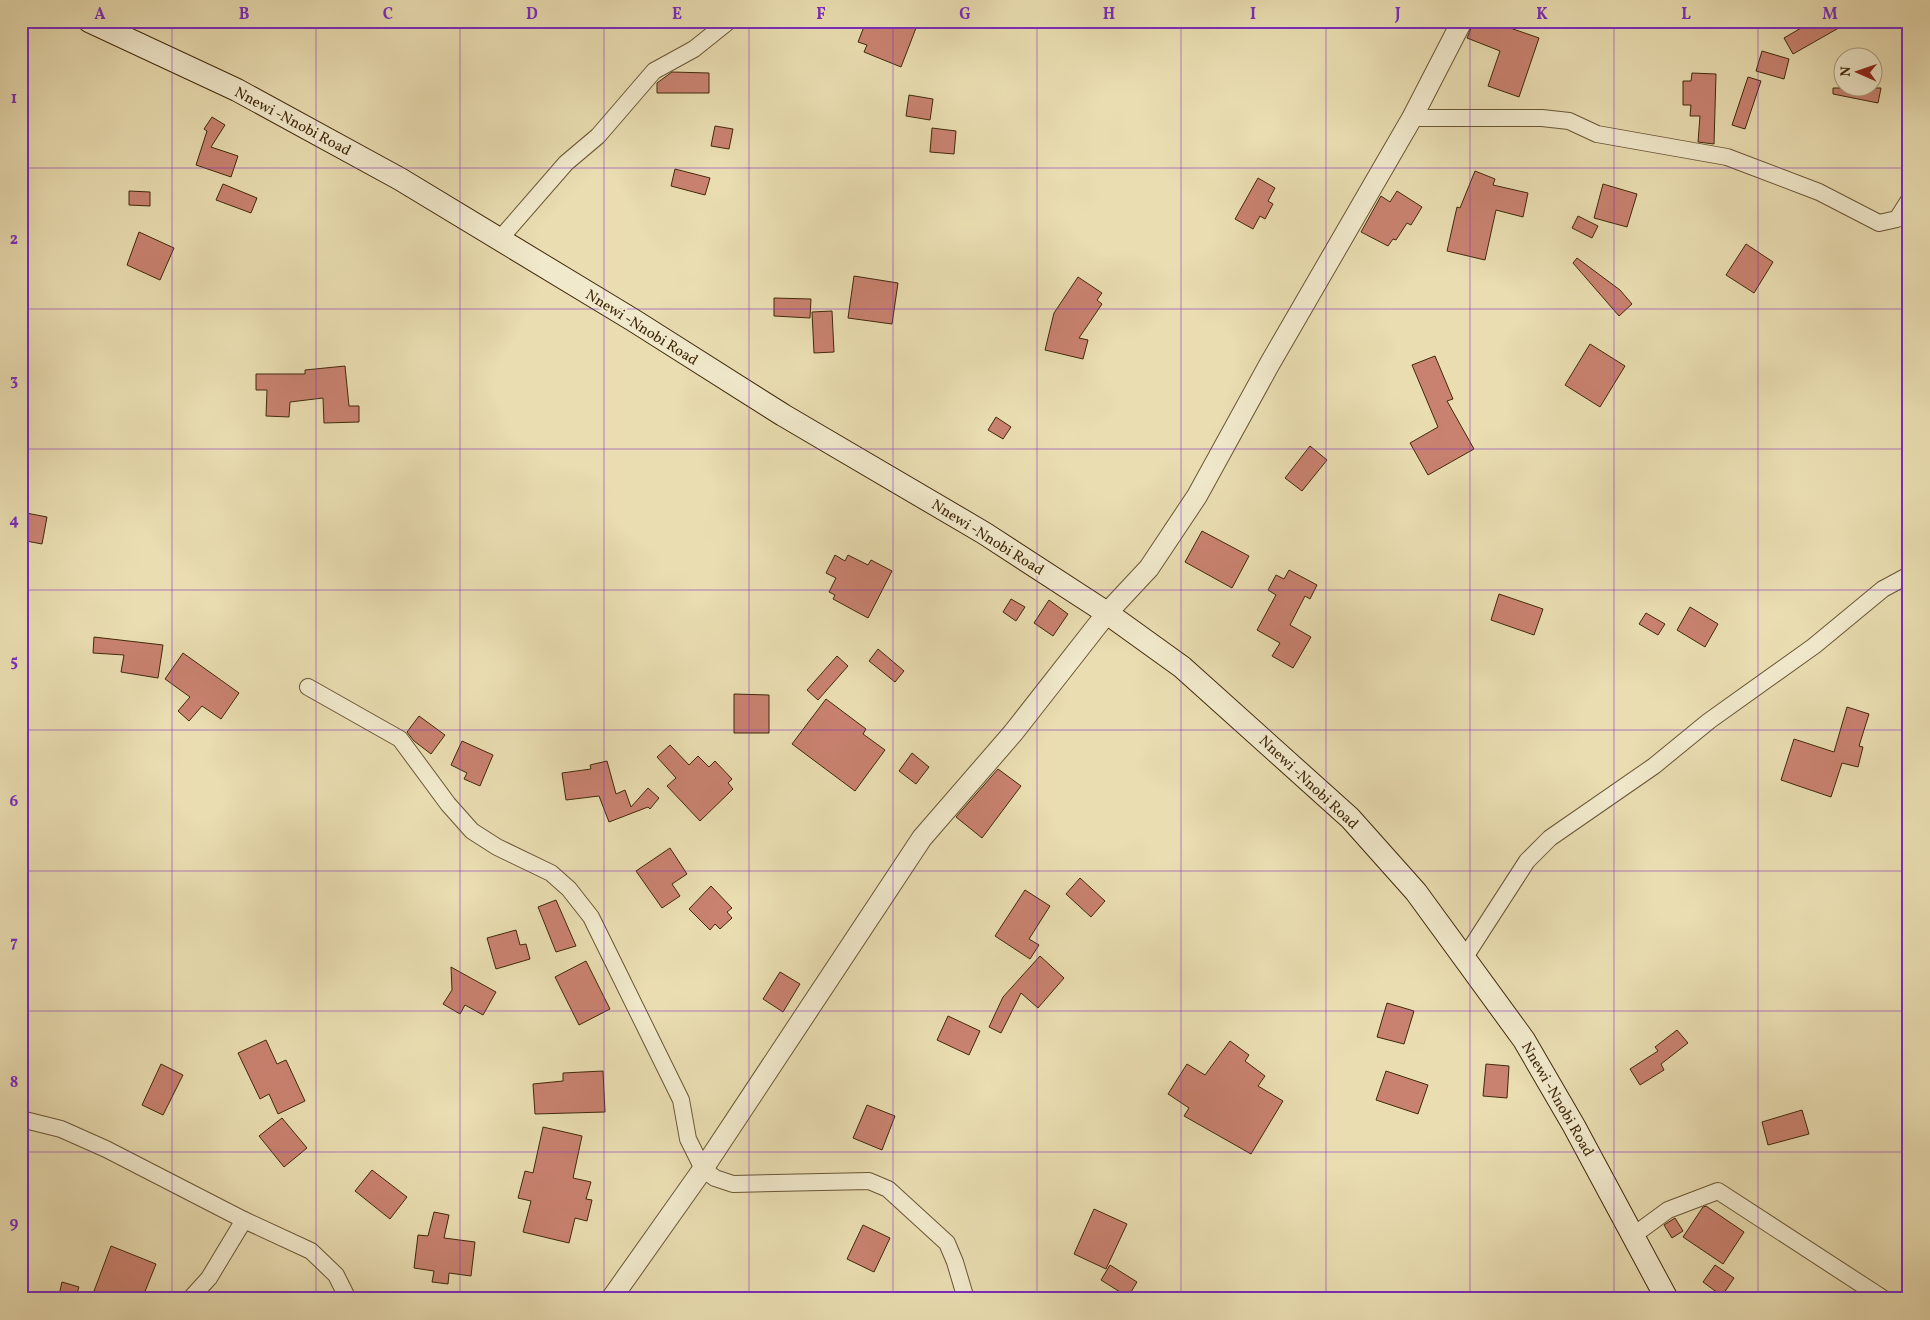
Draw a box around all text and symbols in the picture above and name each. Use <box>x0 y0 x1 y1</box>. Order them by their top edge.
text: A <box>94 4 106 26</box>
text: B <box>239 4 250 26</box>
text: C <box>383 4 393 26</box>
text: D <box>526 4 538 26</box>
text: E <box>672 4 682 26</box>
text: F <box>816 4 826 26</box>
text: G <box>959 4 971 26</box>
text: H <box>1103 4 1115 26</box>
text: I <box>1250 4 1256 26</box>
text: J <box>1394 4 1401 26</box>
text: K <box>1536 4 1548 26</box>
text: L <box>1681 4 1691 26</box>
text: M <box>1822 4 1838 26</box>
north arrow <box>1832 48 1882 98</box>
text: N <box>1837 66 1856 77</box>
street label: Nnewi -Nnobi Road <box>230 83 354 162</box>
text: 1 <box>11 88 17 110</box>
text: 2 <box>10 229 18 251</box>
street label: Nnewi -Nnobi Road <box>581 285 702 371</box>
text: 3 <box>10 370 18 392</box>
street label: Nnewi -Nnobi Road <box>927 495 1048 581</box>
text: 4 <box>9 510 19 532</box>
text: 5 <box>10 651 18 673</box>
street label: Nnewi -Nnobi Road <box>1254 731 1362 835</box>
text: 6 <box>10 791 19 813</box>
text: 7 <box>10 932 18 954</box>
street label: Nnewi -Nnobi Road <box>1515 1039 1598 1161</box>
text: 8 <box>10 1072 18 1094</box>
text: 9 <box>10 1213 19 1235</box>

